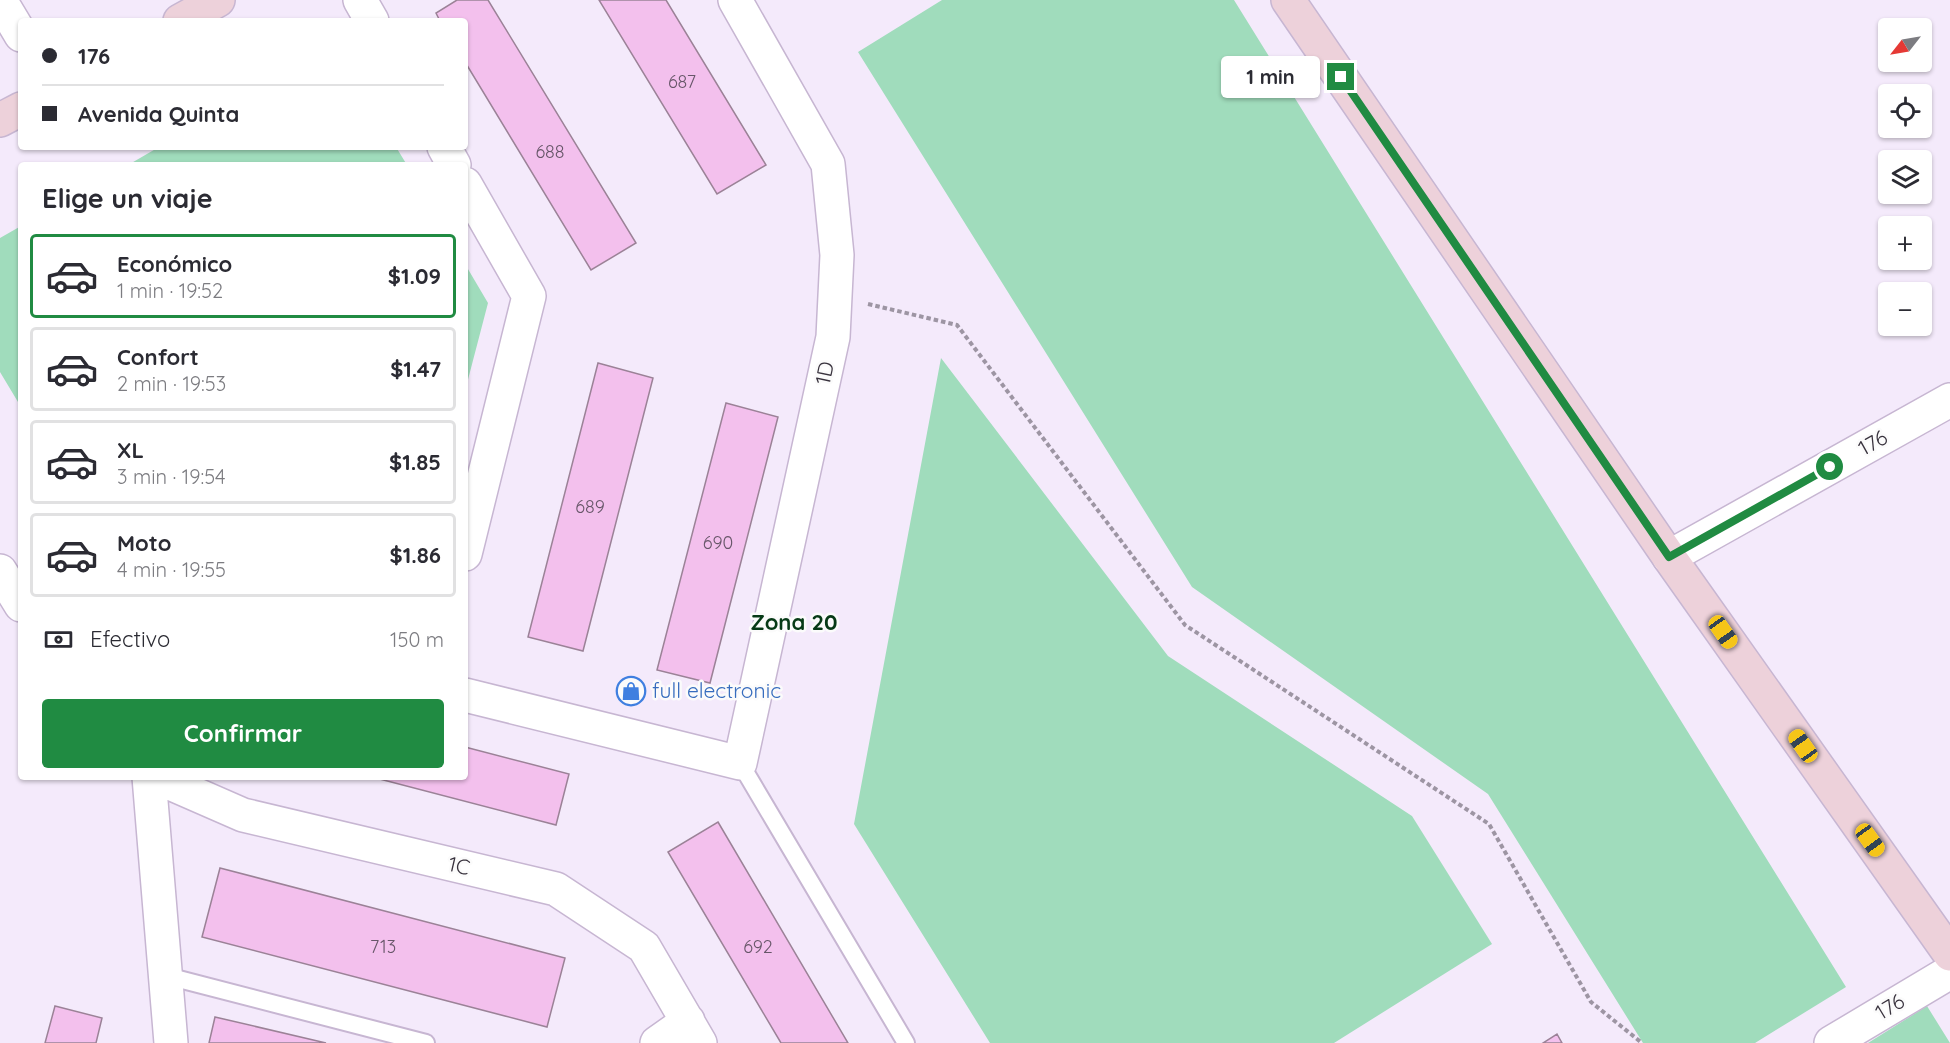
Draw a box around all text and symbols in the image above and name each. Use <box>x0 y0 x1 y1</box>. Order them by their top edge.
north arrow <box>1878 18 1932 72</box>
map controls <box>1878 18 1932 336</box>
text: 176 <box>78 42 110 70</box>
callout: 1 min <box>1221 56 1320 98</box>
route end <box>1327 63 1354 90</box>
text: 1 min <box>1246 64 1295 89</box>
house number: 687 <box>668 70 696 93</box>
button: locate <box>1878 84 1932 138</box>
text: Avenida Quinta <box>78 100 239 128</box>
house number: 688 <box>535 140 565 163</box>
button: layers <box>1878 150 1932 204</box>
text: Elige un viaje <box>42 181 213 215</box>
button: + <box>1878 216 1932 270</box>
icon: car <box>45 249 99 303</box>
text: Económico <box>117 250 232 278</box>
text: $1.09 <box>388 262 441 290</box>
text: 1 min · 19:52 <box>117 278 223 303</box>
button: − <box>1878 282 1932 336</box>
icon: car <box>45 342 99 396</box>
text: Confort <box>117 343 199 371</box>
text: $1.47 <box>390 355 441 383</box>
street label: 1D <box>809 359 839 387</box>
text: 2 min · 19:53 <box>117 371 226 396</box>
street label: 176 <box>1853 424 1892 461</box>
icon: car <box>45 435 99 489</box>
text: XL <box>117 436 144 464</box>
text: $1.85 <box>389 448 441 476</box>
route start <box>1816 453 1843 480</box>
text: 3 min · 19:54 <box>117 464 226 489</box>
house number: 689 <box>575 495 605 518</box>
icon: car <box>45 528 99 582</box>
text: Moto <box>117 529 171 557</box>
house number: 690 <box>703 531 733 554</box>
text: $1.86 <box>390 541 441 569</box>
text: 4 min · 19:55 <box>117 557 226 582</box>
district label: Zona 20 <box>751 608 838 636</box>
car <box>1705 612 1741 652</box>
icon: cash <box>42 623 75 656</box>
text: Efectivo <box>90 625 170 653</box>
text: 150 m <box>390 627 444 652</box>
shop icon: full electronic <box>615 675 647 707</box>
place label: full electronic <box>652 677 781 703</box>
button: Confirmar <box>42 699 444 768</box>
car <box>1785 726 1821 766</box>
car <box>1852 820 1888 860</box>
street label: 1C <box>446 850 473 880</box>
house number: 713 <box>370 935 396 958</box>
house number: 692 <box>743 935 773 958</box>
street label: 176 <box>1870 987 1909 1025</box>

